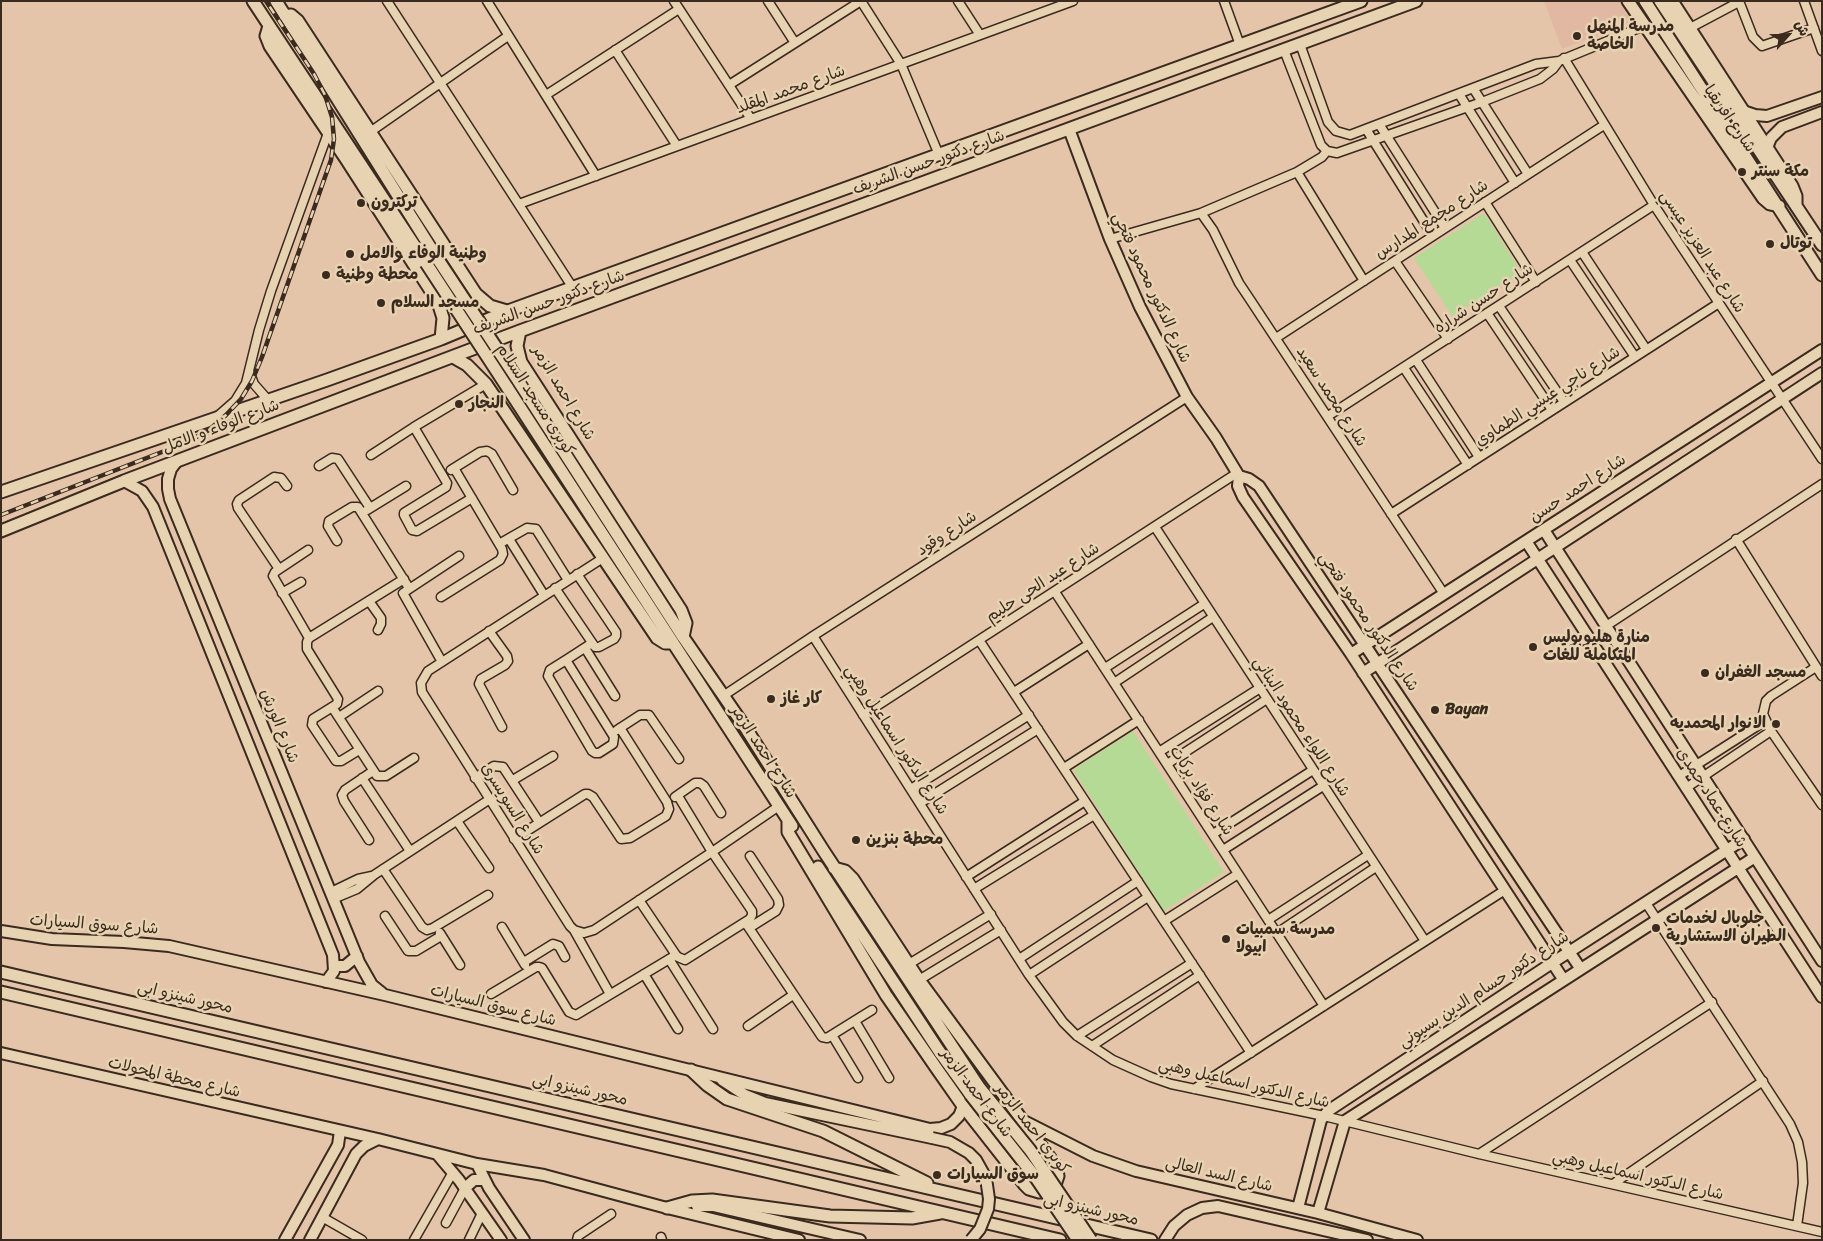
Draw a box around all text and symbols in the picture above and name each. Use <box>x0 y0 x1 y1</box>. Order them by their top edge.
north arrow <box>1763 10 1813 60</box>
text: ش <box>1787 16 1817 41</box>
place label: مدرسة المنهل الخاصة <box>1587 17 1674 55</box>
marker: مدرسة المنهل الخاصة <box>1571 30 1583 42</box>
street label: شارع محمد المقلد <box>734 61 848 119</box>
street label: شارع افريقيا <box>1699 82 1759 156</box>
street label: شارع دكتور حسن الشريف <box>850 127 1008 199</box>
place label: مكة سنتر <box>1752 162 1809 182</box>
marker: مكة سنتر <box>1736 166 1748 178</box>
street label: شارع مجمع المدارس <box>1372 176 1492 264</box>
street label: شارع عبد العزيز عيسي <box>1655 187 1749 317</box>
place label: تركترون <box>371 193 417 213</box>
marker: تركترون <box>355 197 367 209</box>
street label: شارع الدكتور محمود فتحي <box>1108 210 1194 366</box>
place label: توتال <box>1780 234 1812 254</box>
marker: توتال <box>1764 238 1776 250</box>
place label: وطنية الوفاء والامل <box>360 244 487 264</box>
marker: وطنية الوفاء والامل <box>344 248 356 260</box>
street label: شارع حسن شراره <box>1431 260 1537 338</box>
place label: محطة وطنية <box>336 265 418 285</box>
street label: شارع دكتور حسن الشريف <box>470 267 628 339</box>
marker: محطة وطنية <box>320 269 332 281</box>
place label: مسجد السلام <box>391 293 479 313</box>
marker: مسجد السلام <box>375 297 387 309</box>
street label: كوبرى مسجد السلام <box>492 340 578 460</box>
street label: شارع احمد الزمر <box>527 342 599 444</box>
street label: شارع محمد سعيد <box>1292 343 1370 451</box>
street label: شارع ناجي عيسي الطماوي <box>1472 343 1624 451</box>
place label: النجار <box>469 394 504 414</box>
street label: شارع الوفاء و الامل <box>160 396 282 458</box>
marker: النجار <box>453 398 465 410</box>
street label: شارع احمد حسن <box>1526 451 1630 527</box>
street label: شارع وقود <box>913 507 981 561</box>
street label: شارع عبد الحى حليم <box>983 539 1103 627</box>
street label: شارع الدكتور محمود فتحي <box>1314 549 1422 695</box>
place label: منارة هليوبوليس المتكاملة للغات <box>1543 628 1650 666</box>
marker: منارة هليوبوليس المتكاملة للغات <box>1527 641 1539 653</box>
street label: شارع اللواء محمود البناني <box>1249 653 1353 801</box>
street label: شارع الدكتور اسماعيل وهبي <box>840 661 952 819</box>
place label: مسجد الغفران <box>1715 663 1806 683</box>
marker: مسجد الغفران <box>1699 667 1711 679</box>
street label: شارع الورش <box>255 686 303 766</box>
place label: كار غاز <box>781 689 822 709</box>
marker: كار غاز <box>765 693 777 705</box>
place label: Bayan <box>1445 700 1488 720</box>
street label: شارع احمد الزمر <box>726 702 800 802</box>
marker: Bayan <box>1429 704 1441 716</box>
place label: الانوار المحمديه <box>1670 714 1766 734</box>
marker: الانوار المحمديه <box>1770 718 1782 730</box>
street label: شارع فؤاد بركات <box>1165 743 1237 839</box>
street label: شارع عماد حمدى <box>1672 744 1750 852</box>
street label: شارع السويسرى <box>476 760 548 858</box>
place label: محطة بنزين <box>866 830 943 850</box>
marker: محطة بنزين <box>850 834 862 846</box>
place label: جلوبال لخدمات الطيران الاستشارية <box>1666 909 1786 947</box>
street label: شارع سوق السيارات <box>29 911 159 939</box>
place label: مدرسة سمبيات ابيولا <box>1236 920 1335 958</box>
marker: جلوبال لخدمات الطيران الاستشارية <box>1650 922 1662 934</box>
street label: شارع دكتور حسام الدين بسيوني <box>1395 928 1573 1052</box>
marker: مدرسة سمبيات ابيولا <box>1220 933 1232 945</box>
street label: محور شينزو ابى <box>135 978 235 1018</box>
street label: شارع سوق السيارات <box>428 981 558 1031</box>
street label: شارع احمد الزمر <box>936 1044 1016 1142</box>
street label: شارع محطة المحولات <box>106 1053 242 1103</box>
street label: شارع الدكتور اسماعيل وهبي <box>1157 1055 1331 1113</box>
street label: محور شينزو ابى <box>530 1070 630 1110</box>
street label: كوبري احمد الزمر <box>991 1080 1073 1178</box>
street label: شارع الدكتور اسماعيل وهبي <box>1551 1147 1725 1205</box>
street label: شارع السد العالى <box>1164 1153 1274 1197</box>
place label: سوق السيارات <box>947 1165 1039 1185</box>
marker: سوق السيارات <box>931 1169 943 1181</box>
street label: محور شينزو ابى <box>1041 1190 1141 1230</box>

